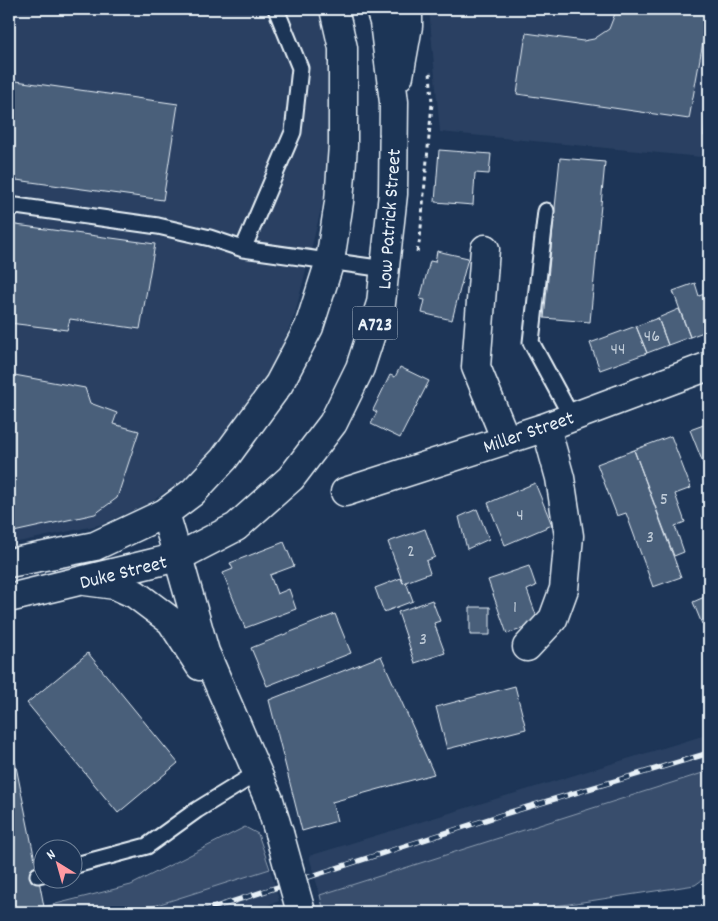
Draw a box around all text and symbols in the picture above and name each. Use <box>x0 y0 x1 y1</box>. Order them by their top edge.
street label: Low Patrick Street <box>372 148 410 290</box>
road number: A723 <box>352 306 398 339</box>
house number: 46 <box>644 325 660 350</box>
house number: 44 <box>611 338 625 363</box>
street label: Miller Street <box>480 405 578 462</box>
house number: 5 <box>660 488 668 513</box>
house number: 4 <box>516 504 524 529</box>
house number: 3 <box>646 526 654 551</box>
house number: 2 <box>407 540 415 565</box>
street label: Duke Street <box>77 550 170 598</box>
house number: 1 <box>513 596 517 621</box>
house number: 3 <box>419 628 427 653</box>
north arrow <box>32 838 82 888</box>
text: N <box>43 845 60 865</box>

